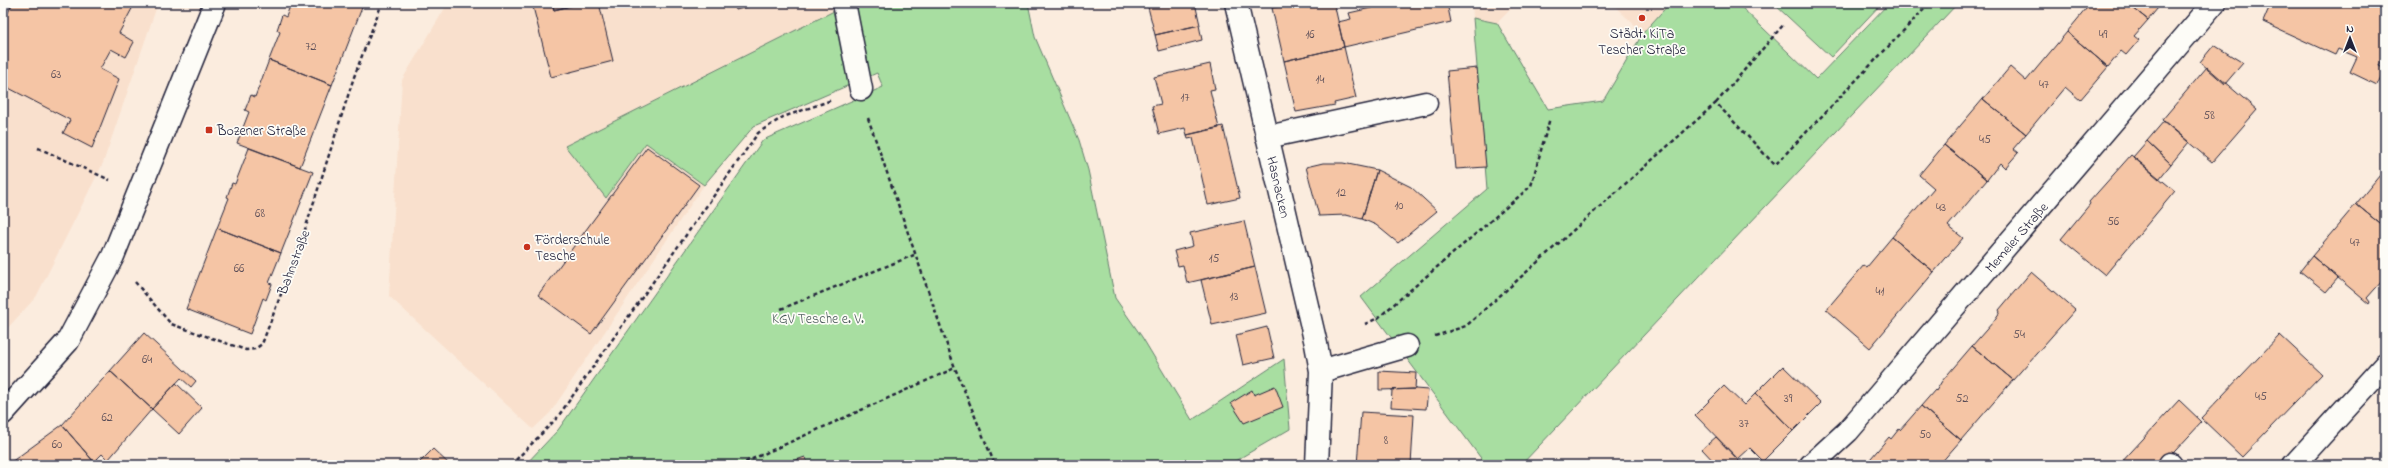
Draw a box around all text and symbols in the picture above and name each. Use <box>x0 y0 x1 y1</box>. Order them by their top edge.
marker: Städt. KiTa Tescher Straße <box>1637 13 1647 23</box>
north arrow <box>2330 18 2370 58</box>
text: N <box>2346 21 2354 37</box>
place label: Städt. KiTa Tescher Straße <box>1598 24 1687 61</box>
house number: 16 <box>1305 26 1315 44</box>
house number: 49 <box>2099 26 2108 44</box>
house number: 72 <box>306 38 316 56</box>
house number: 63 <box>51 66 61 84</box>
house number: 14 <box>1316 71 1324 89</box>
house number: 47 <box>2039 76 2049 94</box>
house number: 17 <box>1181 89 1189 107</box>
house number: 58 <box>2203 107 2215 125</box>
place label: Bozener Straße <box>216 121 307 142</box>
marker: Bozener Straße <box>204 125 214 135</box>
house number: 45 <box>1979 131 1991 149</box>
street label: Hasnacken <box>1260 154 1295 220</box>
house number: 12 <box>1336 184 1346 202</box>
house number: 10 <box>1394 197 1404 215</box>
street label: Memeler Straße <box>1980 198 2054 278</box>
house number: 43 <box>1936 199 1946 217</box>
house number: 68 <box>255 205 265 223</box>
house number: 56 <box>2107 213 2120 231</box>
street label: Bahnstraße <box>272 226 317 299</box>
place label: Förderschule Tesche <box>534 230 610 267</box>
house number: 47 <box>2350 234 2360 252</box>
marker: Förderschule Tesche <box>522 242 532 252</box>
house number: 15 <box>1209 250 1219 268</box>
house number: 66 <box>234 260 245 278</box>
house number: 41 <box>1876 283 1885 301</box>
house number: 13 <box>1230 288 1238 306</box>
park label: KGV Tesche e. V. <box>772 309 864 330</box>
house number: 54 <box>2013 326 2025 344</box>
house number: 64 <box>142 351 152 369</box>
house number: 45 <box>2255 388 2267 406</box>
house number: 39 <box>1784 390 1793 408</box>
house number: 52 <box>1956 390 1968 408</box>
house number: 62 <box>101 409 113 427</box>
house number: 37 <box>1739 415 1749 433</box>
house number: 50 <box>1919 426 1931 444</box>
house number: 8 <box>1384 432 1389 450</box>
house number: 60 <box>52 436 62 454</box>

